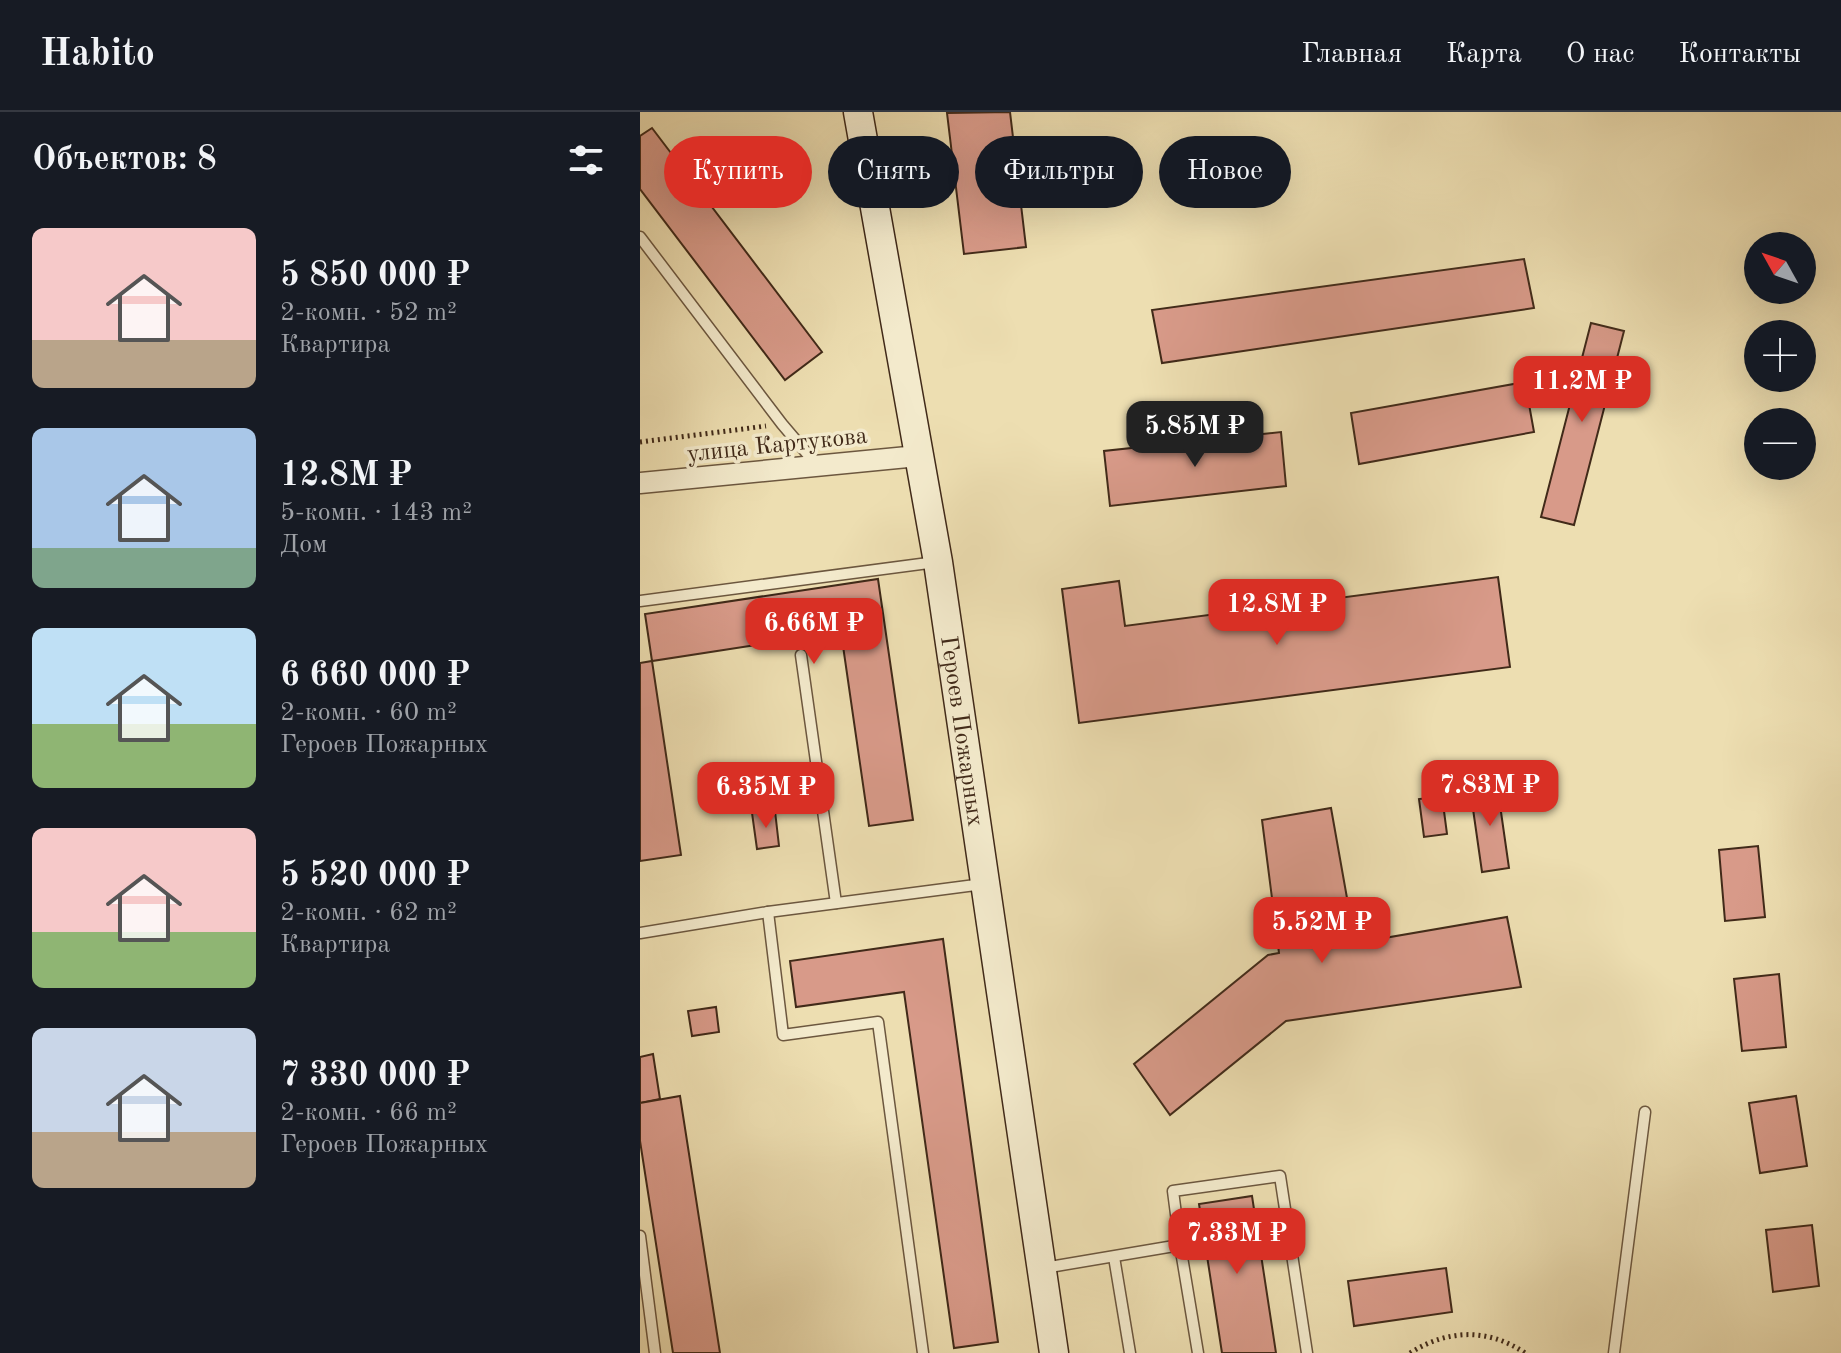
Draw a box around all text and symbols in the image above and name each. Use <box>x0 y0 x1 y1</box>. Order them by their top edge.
text: Habito <box>40 36 155 74</box>
text: Главная <box>1301 41 1402 69</box>
text: Карта <box>1446 41 1522 69</box>
text: О нас <box>1566 41 1635 69</box>
text: Контакты <box>1679 41 1801 69</box>
chip: Купить <box>664 136 812 208</box>
chip: Снять <box>828 136 959 208</box>
chip: Фильтры <box>975 136 1143 208</box>
chip: Новое <box>1159 136 1291 208</box>
icon: filters <box>564 138 608 182</box>
text: Объектов: 8 <box>32 143 217 177</box>
north arrow <box>1744 232 1816 304</box>
map controls <box>1744 232 1816 480</box>
text: 5 850 000 ₽ <box>280 259 470 293</box>
icon: home <box>96 260 192 356</box>
text: 2-комн. · 52 m² <box>280 300 457 326</box>
button: + <box>1744 320 1816 392</box>
text: Квартира <box>280 332 390 358</box>
pin: 11.2M ₽ <box>1508 356 1656 424</box>
text: 11.2M ₽ <box>1531 369 1633 395</box>
pin: 5.85M ₽ <box>1121 401 1269 469</box>
button: − <box>1744 408 1816 480</box>
text: 5.85M ₽ <box>1144 414 1246 440</box>
street label: улица Картукова <box>686 425 869 467</box>
text: 12.8M ₽ <box>280 459 412 493</box>
icon: home <box>96 460 192 556</box>
text: 5-комн. · 143 m² <box>280 500 472 526</box>
text: Дом <box>280 532 327 558</box>
pin: 12.8M ₽ <box>1203 579 1351 647</box>
text: 12.8M ₽ <box>1226 592 1328 618</box>
pin: 6.66M ₽ <box>740 598 888 666</box>
text: 6.66M ₽ <box>763 611 865 637</box>
street label: Героев Пожарных <box>935 634 987 828</box>
text: 6 660 000 ₽ <box>280 659 470 693</box>
icon: home <box>96 660 192 756</box>
text: 2-комн. · 60 m² <box>280 700 457 726</box>
text: Героев Пожарных <box>280 732 488 758</box>
pin: 7.83M ₽ <box>1416 760 1564 828</box>
pin: 6.35M ₽ <box>692 762 840 830</box>
text: 7.83M ₽ <box>1439 773 1541 799</box>
text: 6.35M ₽ <box>715 775 817 801</box>
text: 5 520 000 ₽ <box>280 859 470 893</box>
icon: home <box>96 860 192 956</box>
pin: 5.52M ₽ <box>1248 897 1396 965</box>
text: 2-комн. · 62 m² <box>280 900 457 926</box>
text: 5.52M ₽ <box>1271 910 1373 936</box>
text: Квартира <box>280 932 390 958</box>
text: 7 330 000 ₽ <box>280 1059 470 1093</box>
icon: home <box>96 1060 192 1156</box>
text: 2-комн. · 66 m² <box>280 1100 457 1126</box>
text: Героев Пожарных <box>280 1132 488 1158</box>
pin: 7.33M ₽ <box>1163 1208 1311 1276</box>
text: 7.33M ₽ <box>1186 1221 1288 1247</box>

